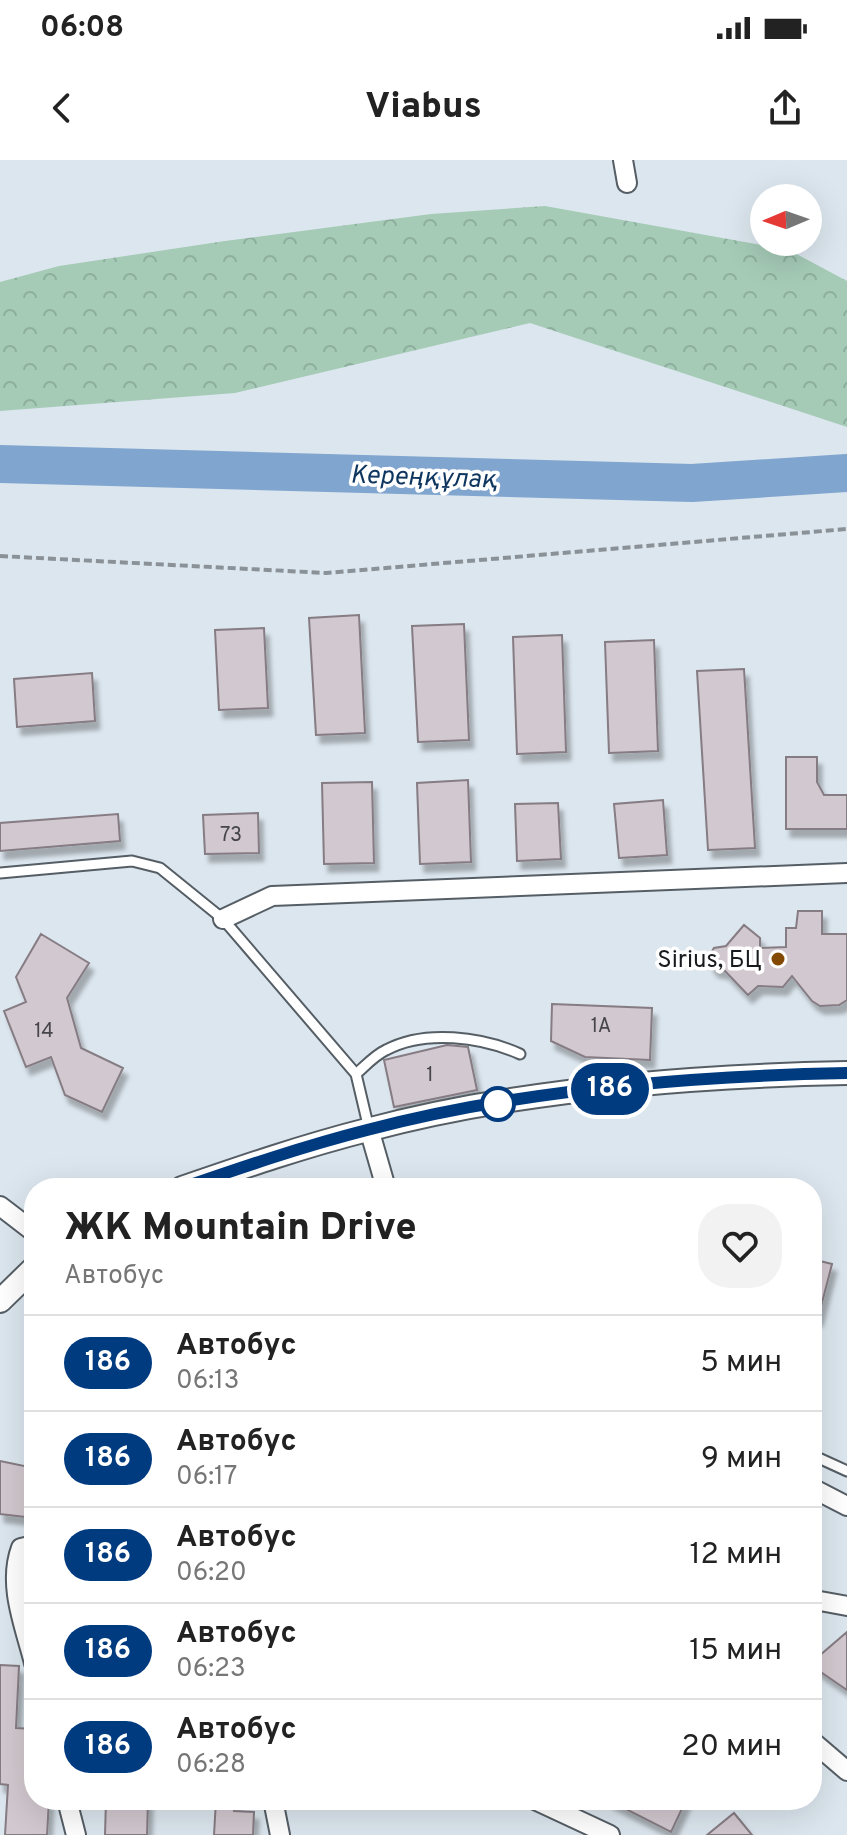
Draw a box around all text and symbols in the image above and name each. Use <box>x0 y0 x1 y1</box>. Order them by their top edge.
text: 06:08 <box>40 10 124 47</box>
text: Viabus <box>365 85 482 131</box>
icon: back <box>40 86 84 130</box>
icon: share <box>763 86 807 130</box>
north arrow <box>750 184 822 256</box>
map controls <box>750 184 822 256</box>
water label: Кереңқұлақ <box>350 459 498 498</box>
house number: 73 <box>220 823 242 849</box>
place label: Sirius, БЦ <box>657 946 762 976</box>
marker: Sirius, БЦ <box>769 950 787 968</box>
house number: 1А <box>591 1014 611 1040</box>
house number: 14 <box>34 1019 54 1045</box>
house number: 1 <box>426 1063 434 1089</box>
line badge: 186 <box>564 1063 656 1115</box>
text: 186 <box>587 1071 633 1107</box>
unlabelled marker <box>481 1087 515 1121</box>
button: heart <box>698 1204 782 1288</box>
text: ЖК Mountain Drive <box>64 1205 417 1254</box>
text: Автобус <box>64 1260 164 1293</box>
text: Автобус <box>176 1328 297 1365</box>
text: 186 <box>85 1345 131 1381</box>
text: 5 мин <box>700 1345 782 1382</box>
text: 06:13 <box>176 1365 239 1398</box>
text: Автобус <box>176 1424 297 1461</box>
text: 186 <box>85 1441 131 1477</box>
text: 9 мин <box>701 1441 782 1478</box>
text: 06:17 <box>176 1461 237 1494</box>
text: Автобус <box>176 1520 297 1557</box>
text: 186 <box>85 1537 131 1573</box>
text: 12 мин <box>689 1537 782 1574</box>
text: 06:20 <box>176 1557 247 1590</box>
text: Автобус <box>176 1616 297 1653</box>
text: 186 <box>85 1633 131 1669</box>
text: 15 мин <box>689 1633 782 1670</box>
text: 06:23 <box>176 1653 246 1686</box>
text: Автобус <box>176 1712 297 1749</box>
text: 186 <box>85 1729 131 1765</box>
text: 20 мин <box>681 1729 782 1766</box>
text: 06:28 <box>176 1749 246 1782</box>

